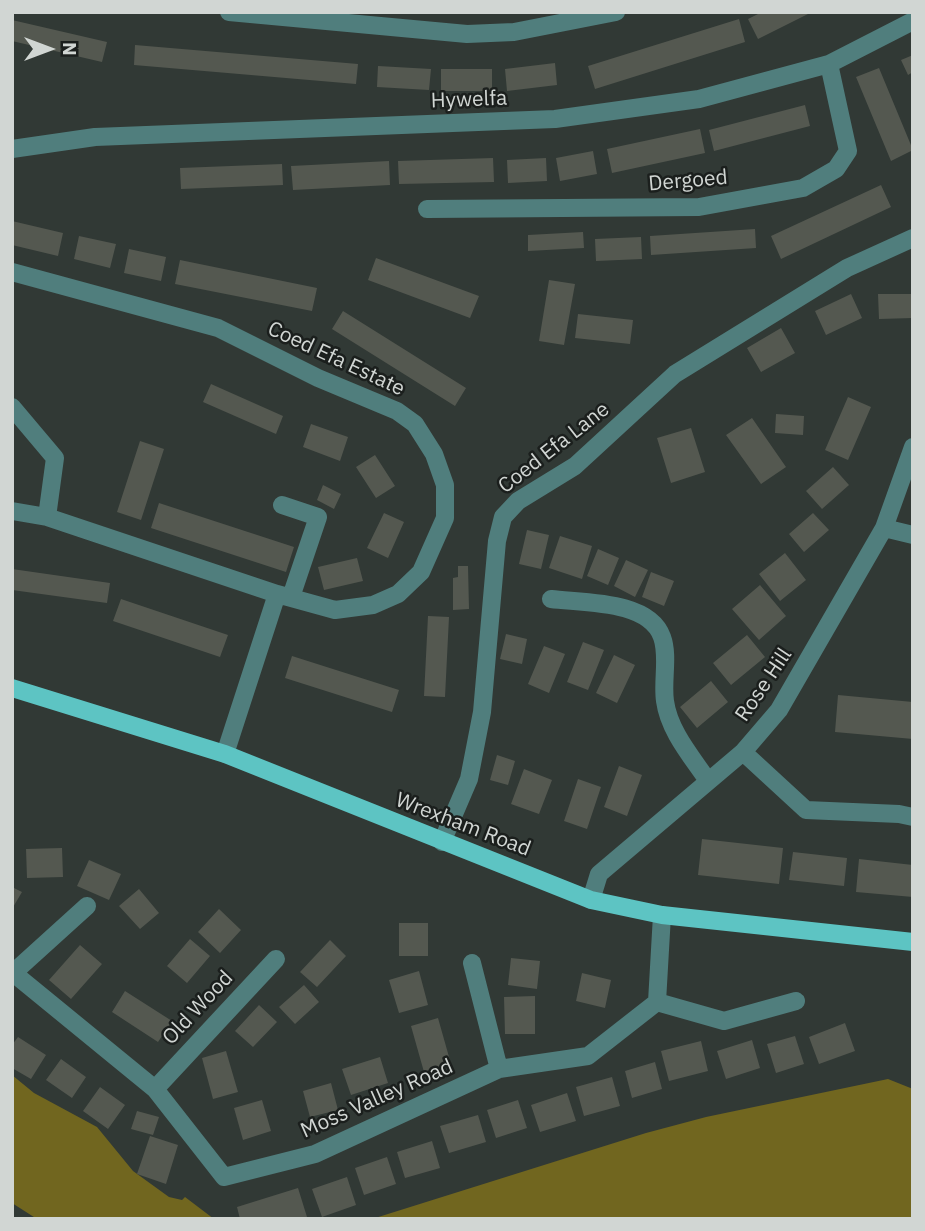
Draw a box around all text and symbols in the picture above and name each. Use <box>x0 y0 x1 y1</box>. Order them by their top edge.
north arrow <box>14 14 84 84</box>
text: N <box>58 42 82 56</box>
street label: Hywelfa <box>430 86 508 114</box>
street label: Dergoed <box>647 165 729 197</box>
street label: Coed Efa Estate <box>263 316 409 402</box>
street label: Coed Efa Lane <box>494 397 614 499</box>
street label: Rose Hill <box>730 644 798 726</box>
street label: Wrexham Road <box>392 788 534 862</box>
street label: Old Wood <box>157 966 239 1050</box>
street label: Moss Valley Road <box>297 1054 457 1144</box>

